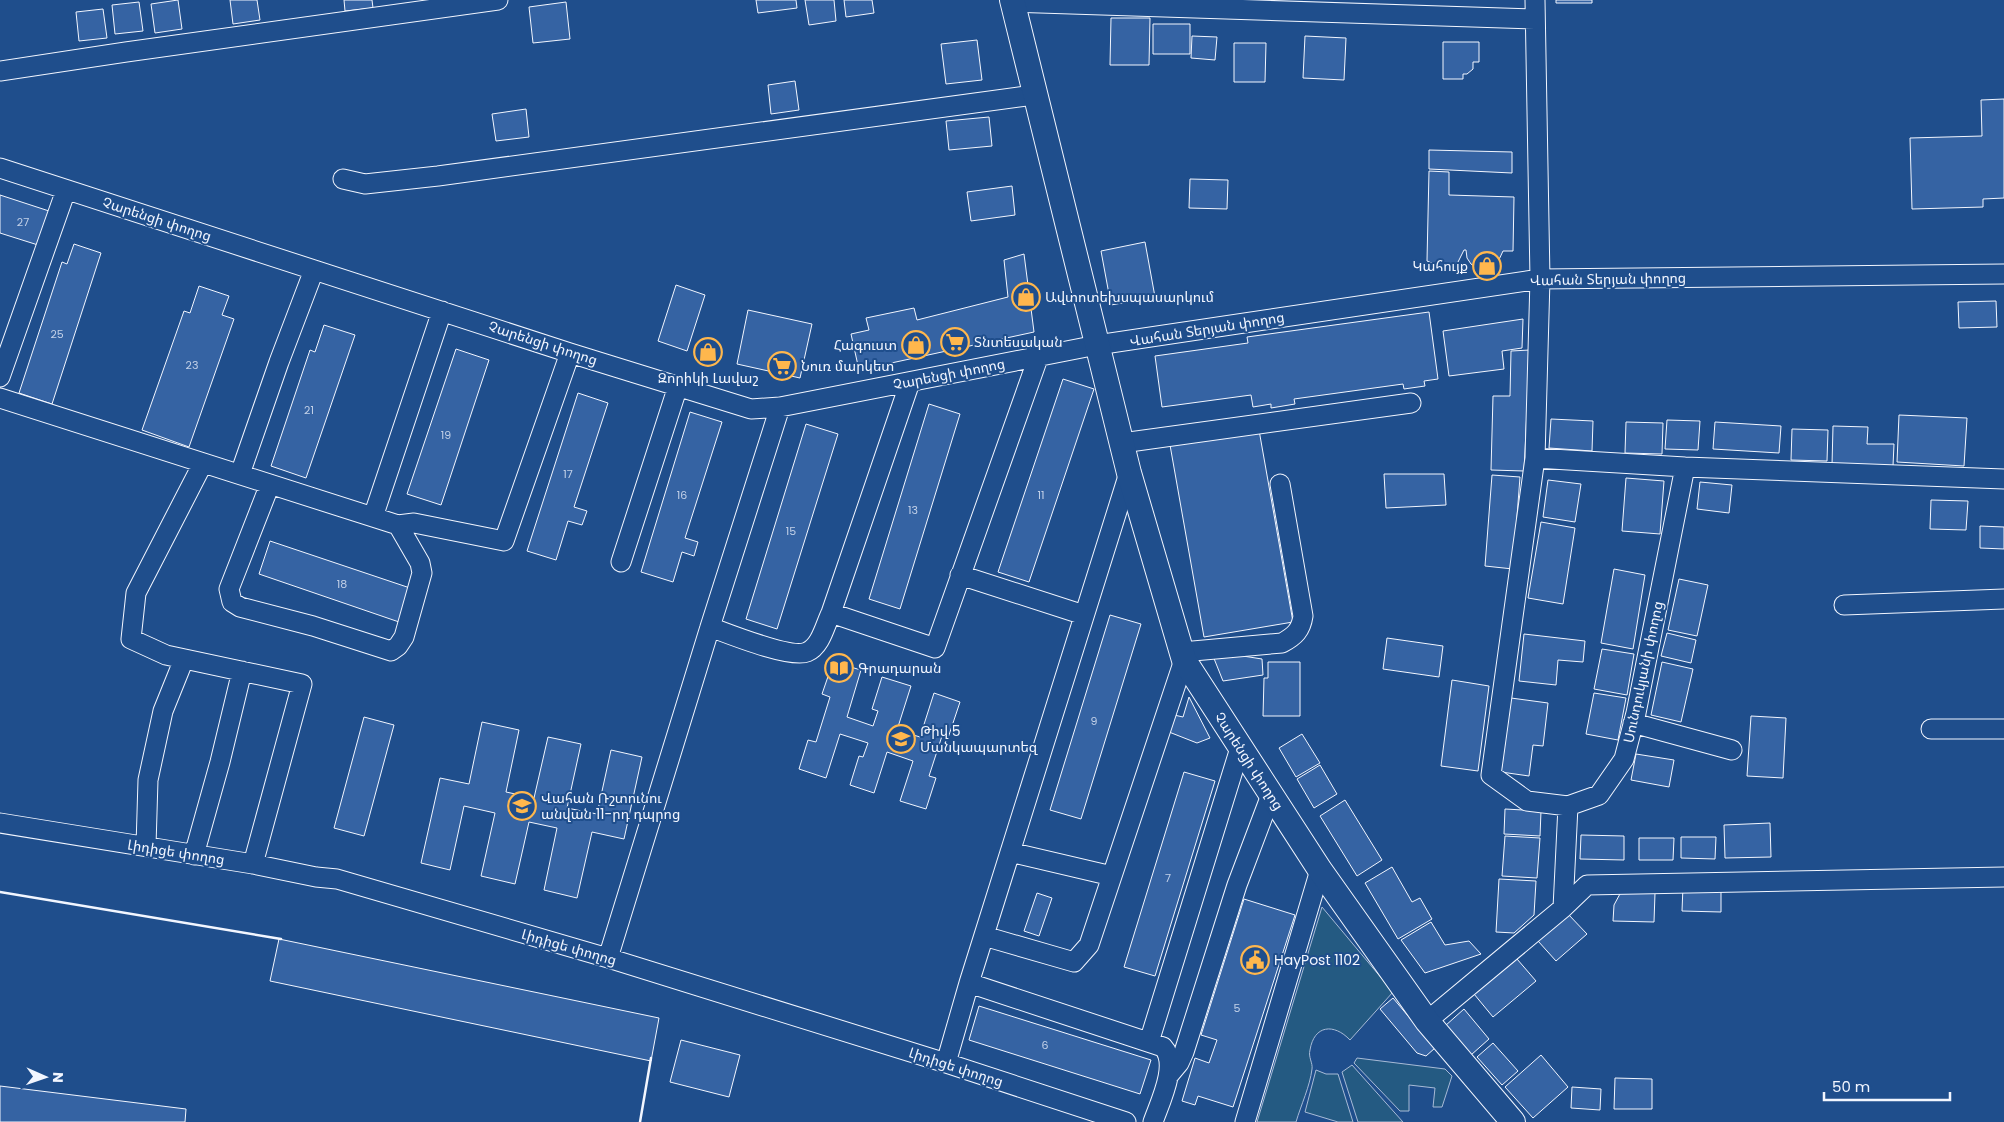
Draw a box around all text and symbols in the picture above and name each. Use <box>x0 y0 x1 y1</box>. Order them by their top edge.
street label: Չարենցի փողոց <box>100 192 214 246</box>
house number: 27 <box>17 214 29 230</box>
shop icon: Կահույք <box>1472 251 1502 281</box>
place label: Կահույք <box>1413 256 1468 276</box>
street label: Վահան Տերյան փողոց <box>1530 268 1686 290</box>
shop icon: Ավտոտեխսպասարկում <box>1011 282 1041 312</box>
place label: Ավտոտեխսպասարկում <box>1045 287 1214 307</box>
street label: Վահան Տերյան փողոց <box>1128 307 1286 351</box>
street label: Չարենցի փողոց <box>486 316 600 370</box>
house number: 25 <box>50 326 64 342</box>
supermarket icon: Տնտեսական <box>940 327 970 357</box>
shop icon: Հագուստ <box>901 330 931 360</box>
place label: Տնտեսական <box>974 332 1063 352</box>
place label: Հագուստ <box>834 335 897 355</box>
shop icon: Զորիկի Լավաշ <box>693 337 723 367</box>
supermarket icon: Նուռ մարկետ <box>767 351 797 381</box>
street label: Չարենցի փողոց <box>891 353 1007 395</box>
place label: Նուռ մարկետ <box>801 356 894 376</box>
house number: 23 <box>186 357 198 373</box>
place label: Զորիկի Լավաշ <box>658 368 759 388</box>
house number: 21 <box>304 402 314 418</box>
house number: 19 <box>441 427 451 443</box>
house number: 17 <box>563 466 573 482</box>
house number: 16 <box>677 487 687 503</box>
house number: 11 <box>1037 487 1045 503</box>
house number: 13 <box>908 502 918 518</box>
house number: 15 <box>786 523 796 539</box>
house number: 18 <box>337 576 347 592</box>
street label: Սունդուկյանի փողոց <box>1618 599 1668 745</box>
library icon: Գրադարան <box>824 653 854 683</box>
place label: Գրադարան <box>858 658 941 678</box>
street label: Չարենցի փողոց <box>1210 708 1288 814</box>
house number: 9 <box>1091 713 1098 729</box>
place label: Թիվ 5 Մանկապարտեզ <box>920 721 1038 757</box>
school or university icon: Թիվ 5 Մանկապարտեզ <box>886 724 916 754</box>
place label: Վահան Ռշտունու անվան 11-րդ դպրոց <box>541 788 680 824</box>
school or university icon: Վահան Ռշտունու անվան 11-րդ դպրոց <box>507 791 537 821</box>
street label: Լիդիցե փողոց <box>126 834 226 870</box>
house number: 7 <box>1165 870 1171 886</box>
street label: Լիդիցե փողոց <box>519 924 619 970</box>
public building icon: HayPost 1102 <box>1240 945 1270 975</box>
place label: HayPost 1102 <box>1274 950 1360 970</box>
house number: 5 <box>1234 1000 1241 1016</box>
house number: 6 <box>1042 1037 1049 1053</box>
street label: Լիդիցե փողոց <box>906 1042 1006 1092</box>
north arrow <box>20 1052 70 1102</box>
scale bar <box>1824 1070 1950 1102</box>
text: N <box>48 1072 68 1083</box>
text: 50 m <box>1832 1076 1870 1097</box>

